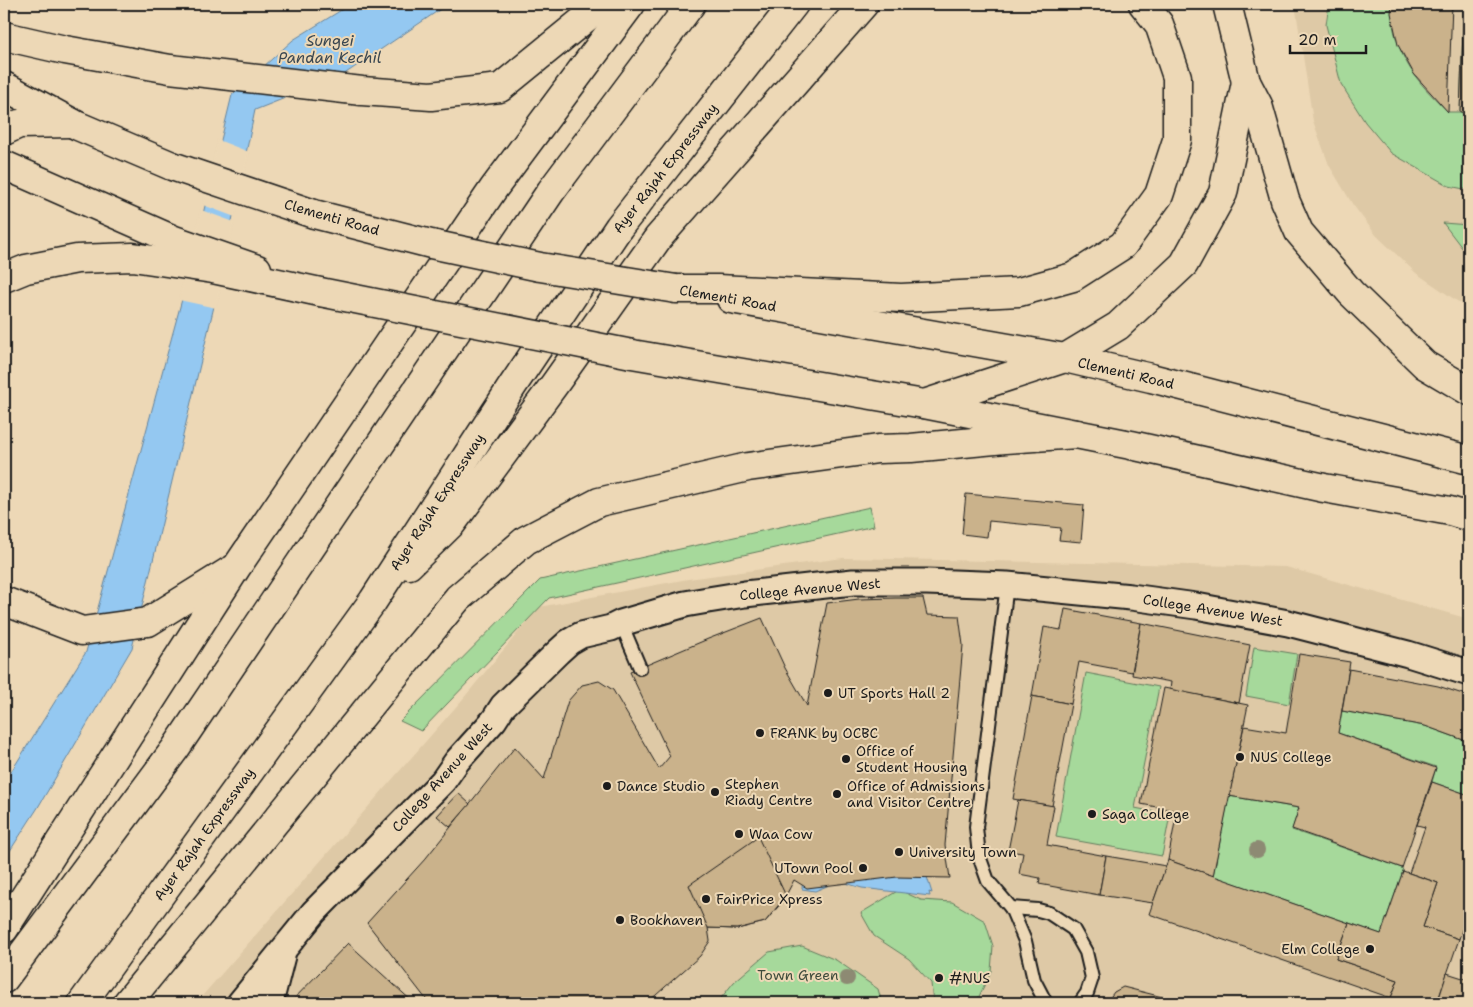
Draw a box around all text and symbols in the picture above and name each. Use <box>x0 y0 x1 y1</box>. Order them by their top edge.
scale bar <box>1290 22 1367 54</box>
text: 20 m <box>1298 30 1337 50</box>
water label: Sungei Pandan Kechil <box>278 31 382 68</box>
street label: Ayer Rajah Expressway <box>609 99 721 237</box>
street label: Clementi Road <box>282 195 382 239</box>
street label: Clementi Road <box>678 281 778 315</box>
street label: Clementi Road <box>1076 353 1176 393</box>
street label: Ayer Rajah Expressway <box>386 430 488 574</box>
street label: College Avenue West <box>739 574 881 604</box>
street label: College Avenue West <box>1142 590 1284 630</box>
place label: UT Sports Hall 2 <box>838 684 950 702</box>
marker: UT Sports Hall 2 <box>822 687 834 699</box>
street label: College Avenue West <box>388 718 496 836</box>
place label: FRANK by OCBC <box>770 724 878 742</box>
marker: FRANK by OCBC <box>754 727 766 739</box>
place label: Office of Student Housing <box>856 742 967 776</box>
place label: NUS College <box>1250 748 1332 766</box>
marker: NUS College <box>1234 751 1246 763</box>
marker: Office of Student Housing <box>840 753 852 765</box>
street label: Ayer Rajah Expressway <box>150 764 258 904</box>
place label: Stephen Riady Centre <box>725 775 813 809</box>
place label: Dance Studio <box>617 777 705 795</box>
place label: Office of Admissions and Visitor Centre <box>847 777 985 811</box>
marker: Dance Studio <box>601 780 613 792</box>
marker: Stephen Riady Centre <box>709 786 721 798</box>
marker: Office of Admissions and Visitor Centre <box>831 788 843 800</box>
place label: Saga College <box>1102 805 1189 823</box>
marker: Saga College <box>1086 808 1098 820</box>
place label: Waa Cow <box>749 825 813 843</box>
marker: Waa Cow <box>733 828 745 840</box>
place label: University Town <box>909 843 1017 861</box>
marker: University Town <box>893 846 905 858</box>
place label: UTown Pool <box>774 859 854 877</box>
marker: UTown Pool <box>857 862 869 874</box>
place label: FairPrice Xpress <box>716 890 823 908</box>
marker: FairPrice Xpress <box>700 893 712 905</box>
place label: Bookhaven <box>630 911 704 929</box>
marker: Bookhaven <box>614 914 626 926</box>
place label: Elm College <box>1281 940 1360 958</box>
marker: Elm College <box>1364 943 1376 955</box>
park label: Town Green <box>757 966 839 984</box>
place label: #NUS <box>949 969 990 987</box>
marker: #NUS <box>933 972 945 984</box>

